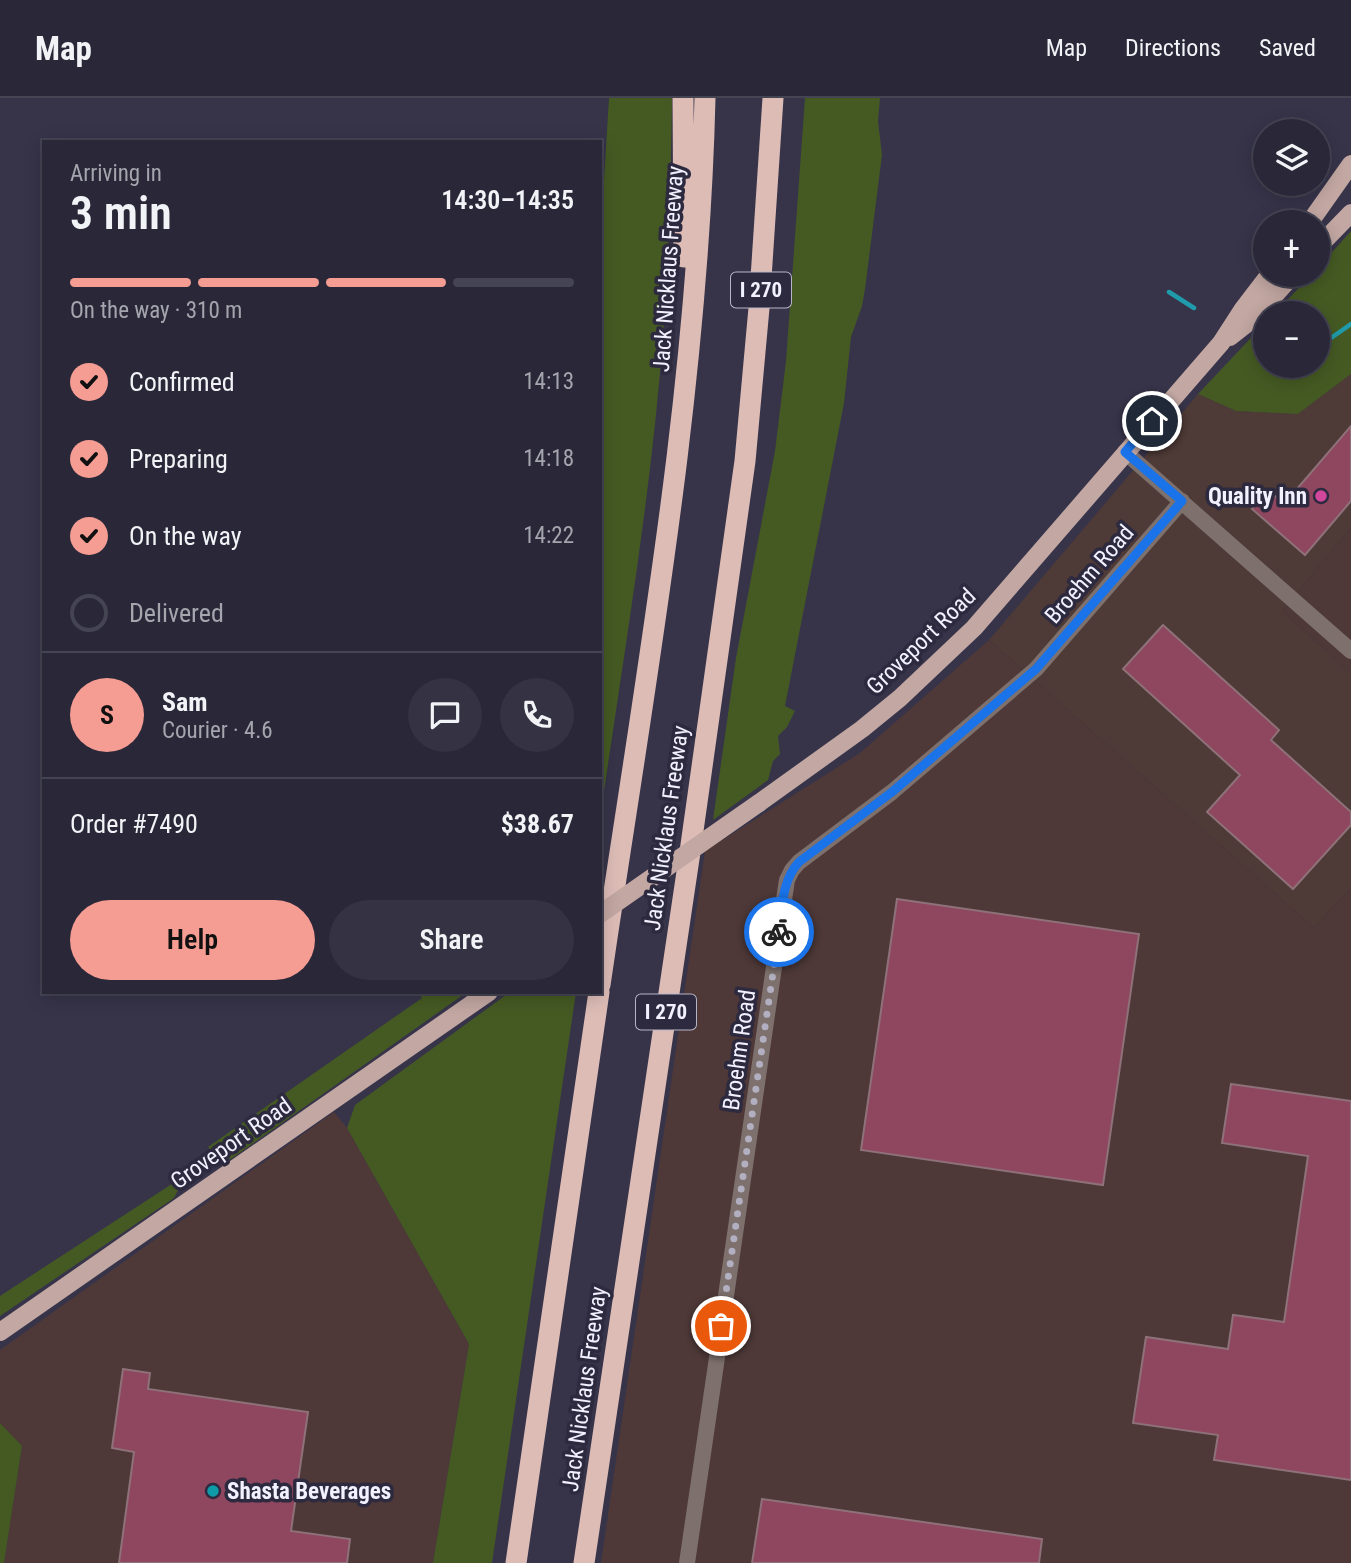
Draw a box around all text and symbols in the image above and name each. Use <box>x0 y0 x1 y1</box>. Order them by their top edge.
text: Map <box>35 29 92 68</box>
text: Map <box>1046 34 1087 62</box>
text: Directions <box>1125 34 1221 62</box>
text: Saved <box>1259 34 1316 62</box>
map controls <box>1253 119 1330 378</box>
button: layers <box>1253 119 1330 196</box>
text: Arriving in <box>70 160 162 187</box>
street label: Jack Nicklaus Freeway <box>648 165 689 373</box>
text: 14:30–14:35 <box>441 185 574 215</box>
text: 3 min <box>70 186 172 240</box>
button: + <box>1253 210 1330 287</box>
road number: I 270 <box>731 272 791 308</box>
text: On the way · 310 m <box>70 297 242 324</box>
button: − <box>1253 301 1330 378</box>
icon: check <box>70 363 108 401</box>
text: Confirmed <box>129 367 235 397</box>
text: 14:13 <box>523 368 574 395</box>
pin <box>1122 391 1182 451</box>
icon: home <box>1133 402 1171 440</box>
icon: check <box>70 440 108 478</box>
text: Preparing <box>129 444 228 474</box>
text: 14:18 <box>523 445 574 472</box>
place label: Quality Inn <box>1208 483 1307 510</box>
marker: Quality Inn <box>1313 488 1329 504</box>
icon: check <box>70 517 108 555</box>
street label: Broehm Road <box>1039 520 1139 629</box>
text: On the way <box>129 521 242 551</box>
text: 14:22 <box>523 522 574 549</box>
street label: Groveport Road <box>861 583 981 700</box>
text: Delivered <box>129 598 224 628</box>
button: chat <box>408 678 482 752</box>
button: phone <box>500 678 574 752</box>
text: Sam <box>162 687 208 717</box>
text: S <box>100 700 114 730</box>
text: Courier · 4.6 <box>162 717 273 744</box>
street label: Jack Nicklaus Freeway <box>639 723 694 932</box>
text: Order #7490 <box>70 809 198 839</box>
text: $38.67 <box>501 809 574 839</box>
courier <box>744 897 814 967</box>
button: Help <box>70 900 315 980</box>
button: Share <box>329 900 574 980</box>
icon: bike <box>760 913 798 951</box>
street label: Broehm Road <box>718 988 761 1112</box>
road number: I 270 <box>636 995 696 1030</box>
street label: Groveport Road <box>166 1092 297 1195</box>
street label: Jack Nicklaus Freeway <box>557 1284 612 1493</box>
pin <box>691 1296 751 1356</box>
icon: bag <box>702 1307 740 1345</box>
place label: Shasta Beverages <box>227 1478 391 1505</box>
marker: Shasta Beverages <box>205 1483 221 1499</box>

